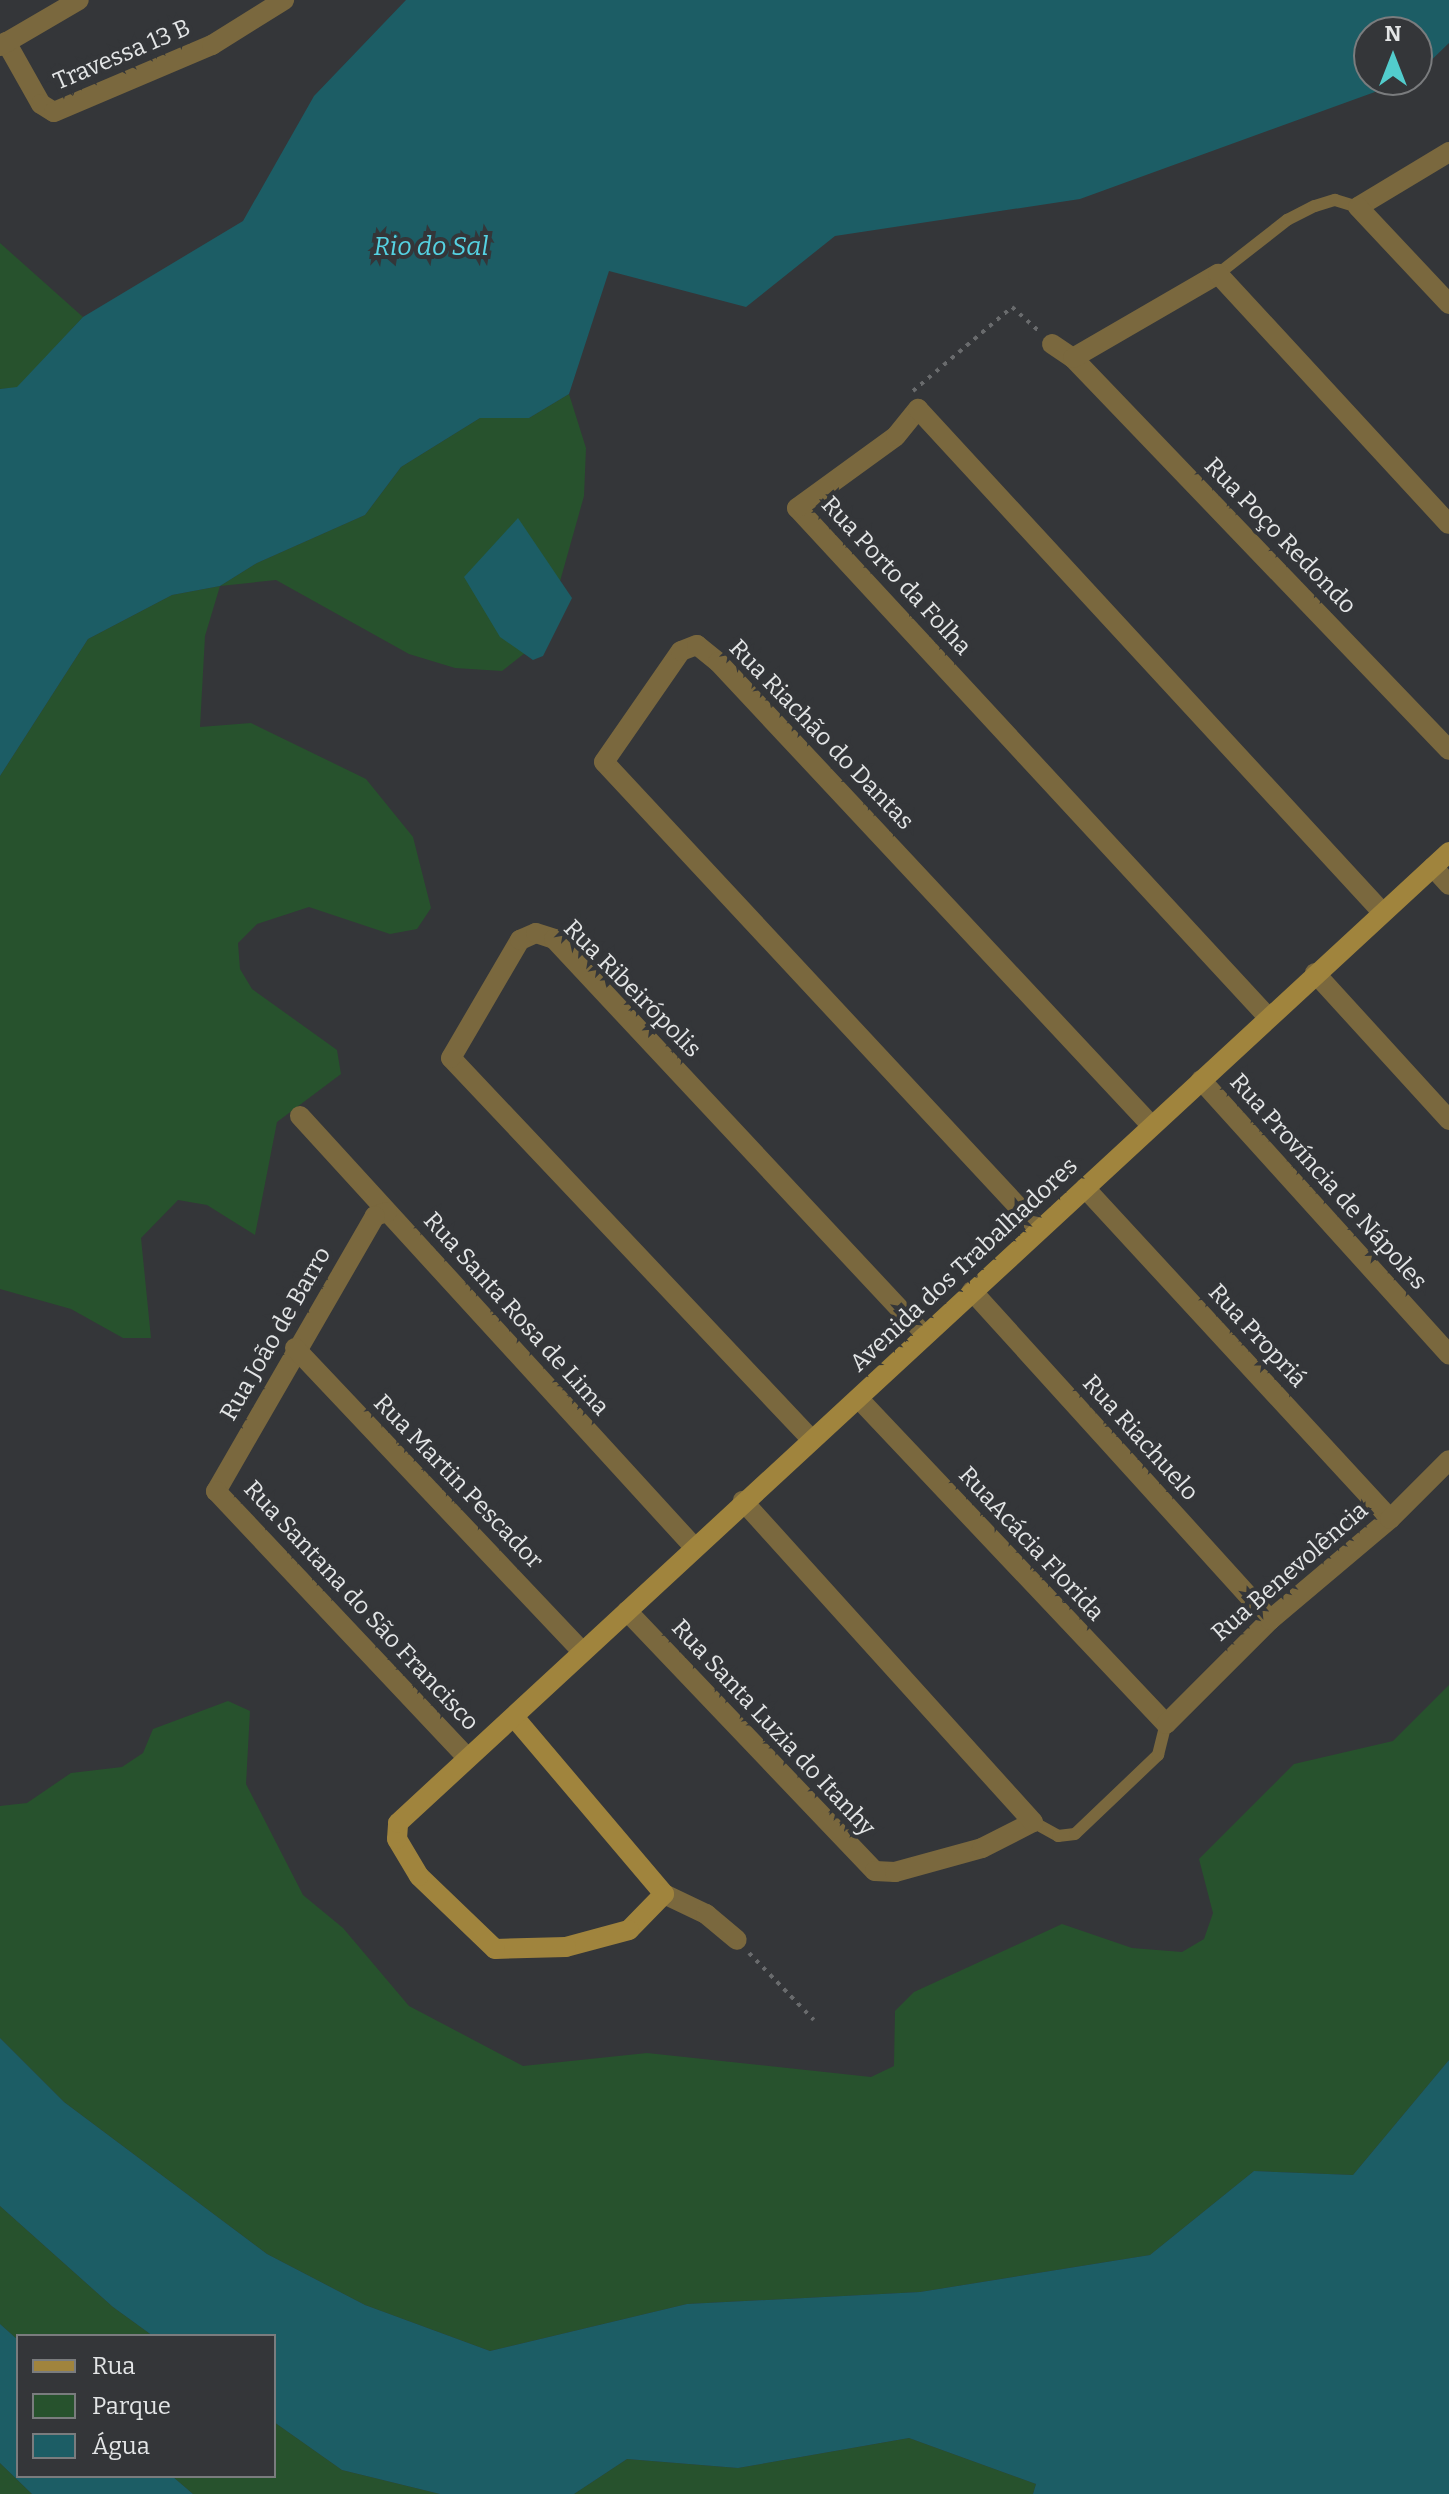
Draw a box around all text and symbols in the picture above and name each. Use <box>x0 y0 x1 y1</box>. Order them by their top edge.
street label: Travessa 13 B <box>49 13 195 97</box>
north arrow <box>1353 16 1433 96</box>
text: N <box>1385 20 1401 47</box>
water label: Rio do Sal <box>374 231 488 263</box>
street label: Rua Poço Redondo <box>1198 452 1362 620</box>
street label: Rua Porto da Folha <box>815 491 977 661</box>
street label: Rua Riachão do Dantas <box>723 634 919 836</box>
street label: Rua Ribeirópolis <box>557 914 707 1064</box>
street label: Rua Província de Nápoles <box>1223 1068 1433 1296</box>
street label: Avenida dos Trabalhadores <box>844 1152 1084 1378</box>
street label: Rua Santa Rosa de Lima <box>417 1206 615 1422</box>
street label: Rua João de Barro <box>215 1242 337 1426</box>
street label: Rua Propriá <box>1202 1278 1312 1394</box>
street label: Rua Riachuelo <box>1076 1369 1204 1507</box>
street label: Rua Martin Pescador <box>367 1389 549 1575</box>
street label: RuaAcácia Florida <box>952 1461 1110 1627</box>
street label: Rua Santana do São Francisco <box>238 1475 484 1737</box>
street label: Rua Benevolência <box>1206 1496 1374 1648</box>
street label: Rua Santa Luzia do Itanhy <box>665 1614 881 1842</box>
legend <box>16 2334 276 2478</box>
text: Rua <box>92 2352 135 2380</box>
text: Parque <box>92 2392 171 2420</box>
text: Água <box>92 2432 150 2460</box>

